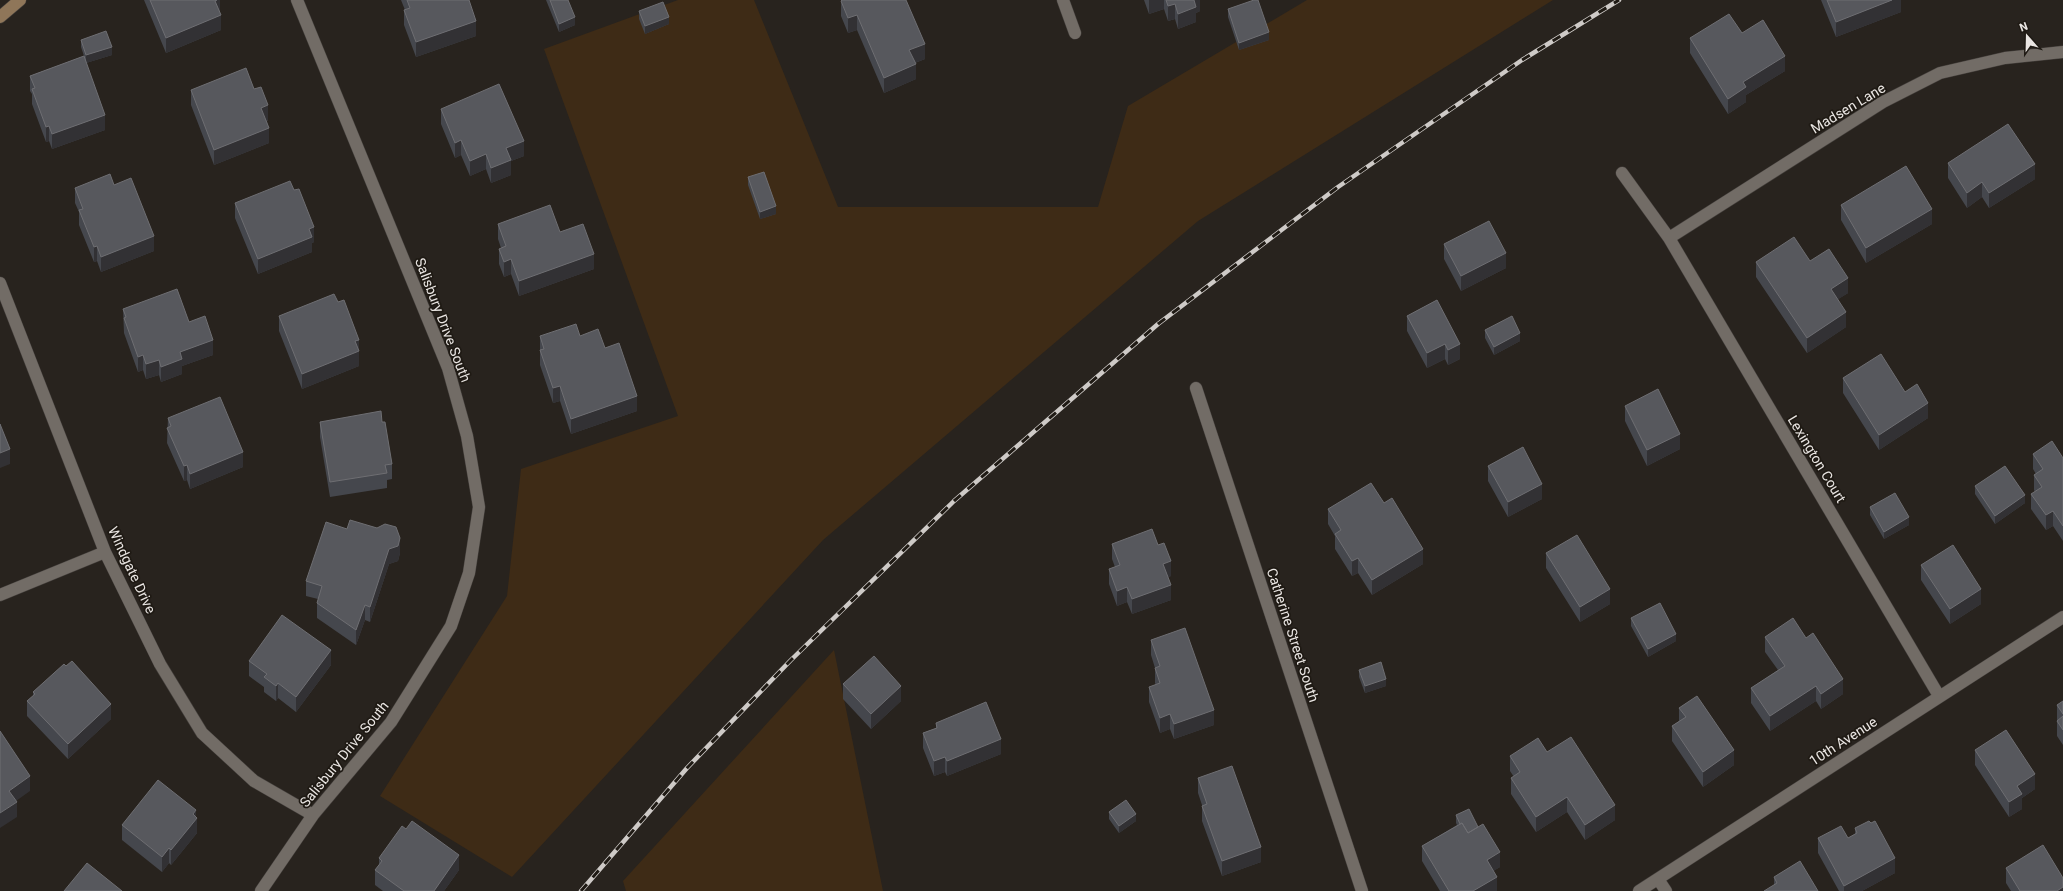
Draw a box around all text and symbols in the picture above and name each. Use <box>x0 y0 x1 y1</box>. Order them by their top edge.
north arrow <box>2007 16 2047 56</box>
text: N <box>2018 20 2030 35</box>
street label: Madsen Lane <box>1808 80 1888 136</box>
street label: Salisbury Drive South <box>412 256 474 384</box>
street label: Lexington Court <box>1785 412 1850 506</box>
street label: Windgate Drive <box>105 524 159 616</box>
street label: Catherine Street South <box>1264 566 1322 704</box>
street label: Salisbury Drive South <box>296 698 392 810</box>
street label: 10th Avenue <box>1806 713 1880 769</box>

